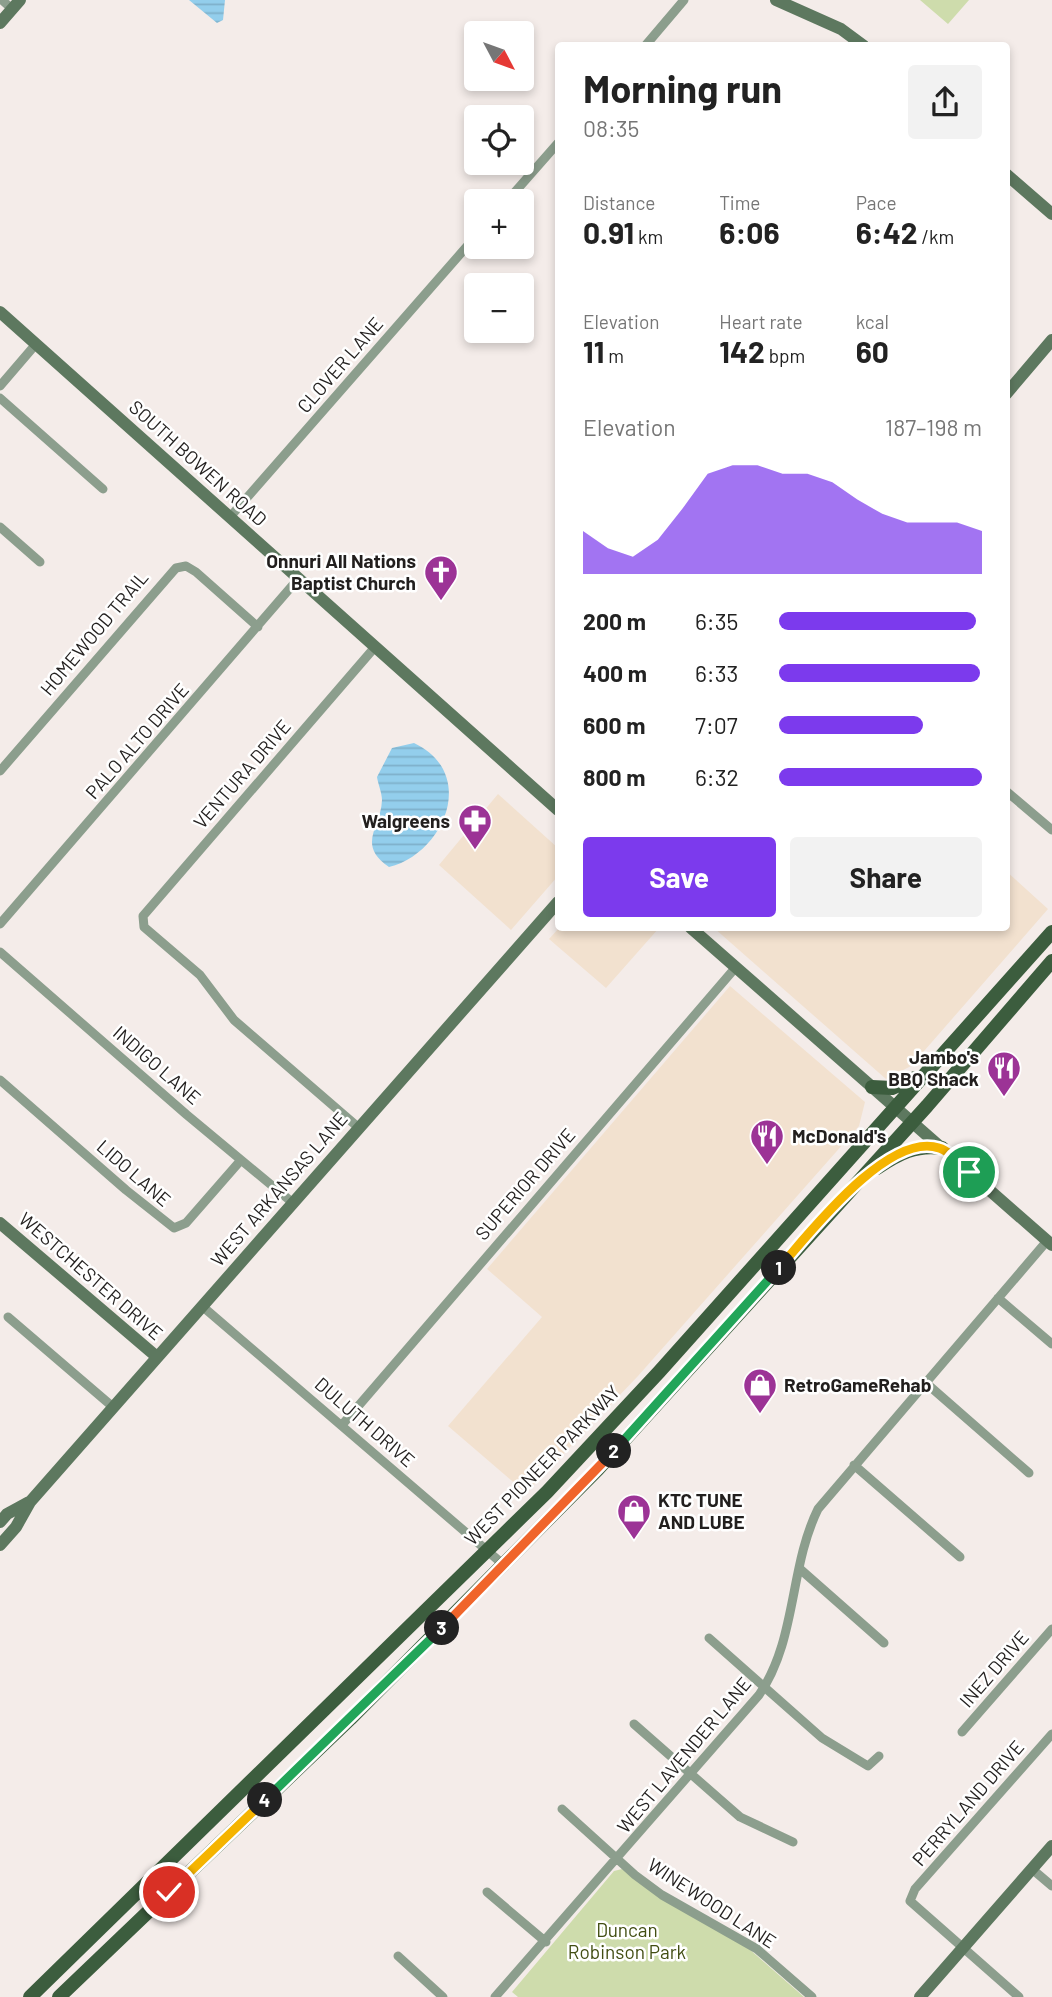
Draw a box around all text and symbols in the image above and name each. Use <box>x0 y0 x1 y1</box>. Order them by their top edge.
north arrow <box>464 21 534 91</box>
map controls <box>464 21 534 343</box>
text: Morning run <box>583 65 782 111</box>
button: share <box>908 65 982 139</box>
button: locate <box>464 105 534 175</box>
text: 08:35 <box>583 114 639 142</box>
button: + <box>464 189 534 259</box>
text: Distance <box>583 191 655 214</box>
text: Time <box>719 191 760 214</box>
text: Pace <box>856 191 897 214</box>
text: 0.91 <box>583 214 634 250</box>
text: 6:06 <box>719 214 780 250</box>
text: 6:42 <box>856 214 918 250</box>
text: km <box>634 225 663 248</box>
text: /km <box>918 225 954 248</box>
button: − <box>464 273 534 343</box>
text: Elevation <box>583 310 660 333</box>
text: Heart rate <box>719 310 803 333</box>
text: kcal <box>856 310 889 333</box>
street label: CLOVER LANE <box>292 312 387 417</box>
text: 11 <box>583 333 604 369</box>
text: 142 <box>719 333 765 369</box>
text: 60 <box>856 333 889 369</box>
text: m <box>604 344 624 367</box>
text: bpm <box>765 344 805 367</box>
street label: SOUTH BOWEN ROAD <box>125 395 272 530</box>
text: Elevation <box>583 413 676 441</box>
text: 187–198 m <box>885 413 982 441</box>
place label: Onnuri All Nations Baptist Church <box>266 549 416 594</box>
church icon: Onnuri All Nations Baptist Church <box>422 553 460 602</box>
street label: HOMEWOOD TRAIL <box>35 566 153 700</box>
text: 200 m <box>583 607 646 635</box>
text: 6:35 <box>695 607 738 635</box>
text: 400 m <box>583 659 647 687</box>
text: 6:33 <box>695 659 738 687</box>
street label: PALO ALTO DRIVE <box>80 678 193 803</box>
text: 600 m <box>583 711 645 739</box>
text: 7:07 <box>695 711 738 739</box>
street label: VENTURA DRIVE <box>188 715 295 833</box>
text: 800 m <box>583 763 645 791</box>
text: 6:32 <box>695 763 739 791</box>
pharmacy icon: Walgreens <box>456 802 494 851</box>
place label: Walgreens <box>362 809 450 832</box>
button: Save <box>583 837 776 917</box>
button: Share <box>790 837 982 917</box>
street label: INDIGO LANE <box>109 1020 206 1109</box>
place label: Jambo's BBQ Shack <box>888 1045 979 1090</box>
restaurant icon: Jambo's BBQ Shack <box>985 1049 1023 1098</box>
street label: WEST ARKANSAS LANE <box>205 1107 352 1271</box>
restaurant icon: McDonald's <box>748 1117 786 1166</box>
street label: SUPERIOR DRIVE <box>470 1123 579 1244</box>
place label: McDonald's <box>792 1124 886 1147</box>
street label: LIDO LANE <box>93 1134 176 1211</box>
pin <box>939 1142 999 1202</box>
icon: arrive <box>950 1153 988 1191</box>
street label: WESTCHESTER DRIVE <box>15 1207 168 1344</box>
pin: 1 <box>762 1250 796 1286</box>
text: 1 <box>775 1256 782 1279</box>
shop icon: RetroGameRehab <box>741 1366 779 1415</box>
street label: DULUTH DRIVE <box>311 1372 420 1471</box>
place label: RetroGameRehab <box>784 1373 931 1396</box>
street label: WEST PIONEER PARKWAY <box>459 1380 624 1549</box>
pin: 2 <box>596 1434 632 1468</box>
text: 2 <box>608 1439 619 1462</box>
place label: KTC TUNE AND LUBE <box>658 1488 745 1533</box>
shop icon: KTC TUNE AND LUBE <box>615 1492 653 1541</box>
pin: 3 <box>424 1610 460 1646</box>
text: 3 <box>436 1616 447 1639</box>
street label: INEZ DRIVE <box>954 1626 1033 1712</box>
street label: WEST LAVENDER LANE <box>612 1672 756 1837</box>
street label: PERRYLAND DRIVE <box>907 1735 1028 1870</box>
pin: 4 <box>247 1783 282 1818</box>
text: 4 <box>259 1788 270 1811</box>
street label: WINEWOOD LANE <box>644 1852 781 1953</box>
pin <box>139 1862 199 1922</box>
icon: check <box>150 1873 188 1911</box>
park label: Duncan Robinson Park <box>568 1918 686 1963</box>

